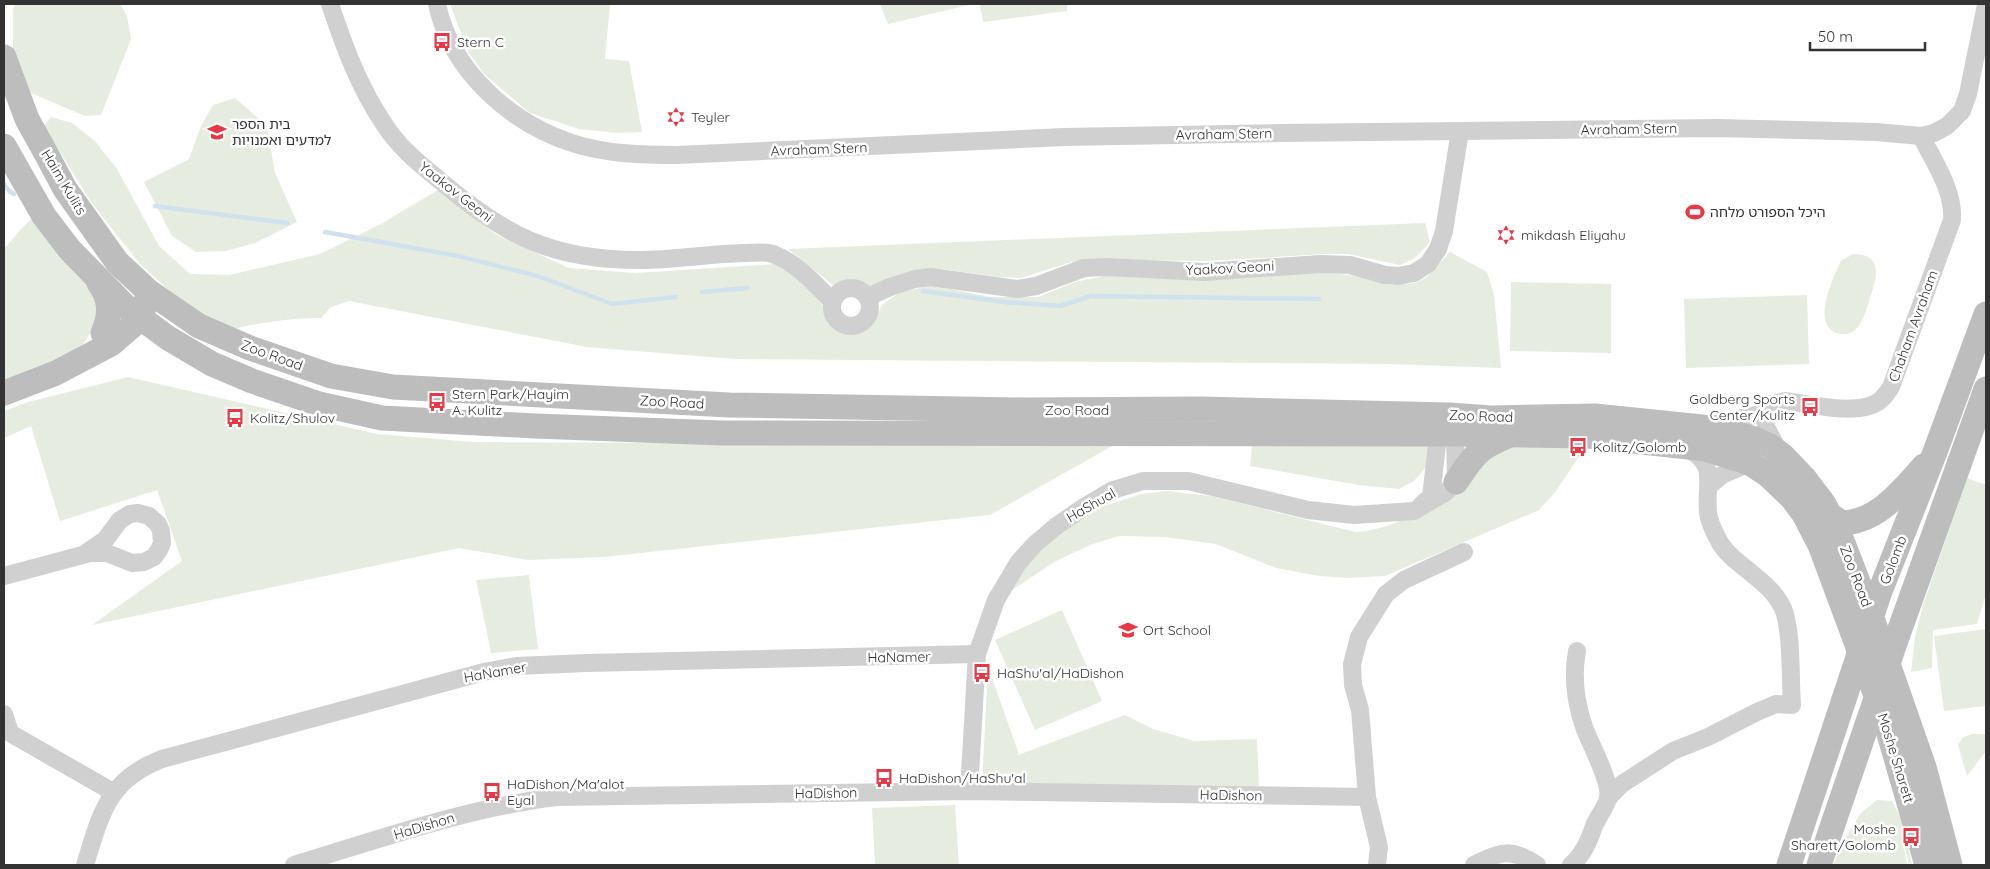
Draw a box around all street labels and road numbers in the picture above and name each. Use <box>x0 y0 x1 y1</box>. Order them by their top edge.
street label: Avraham Stern <box>1580 119 1678 139</box>
street label: Avraham Stern <box>1175 124 1273 144</box>
street label: Avraham Stern <box>770 138 868 160</box>
street label: Haim Kulits <box>37 146 91 218</box>
street label: Yaakov Geoni <box>416 158 496 226</box>
street label: Yaakov Geoni <box>1185 257 1275 279</box>
street label: Chaham Avraham <box>1884 268 1942 384</box>
street label: Zoo Road <box>239 336 305 374</box>
street label: Zoo Road <box>639 391 705 413</box>
street label: Zoo Road <box>1045 401 1109 419</box>
street label: Zoo Road <box>1448 406 1514 426</box>
street label: HaShual <box>1063 484 1119 526</box>
street label: Golomb <box>1875 533 1911 587</box>
street label: Zoo Road <box>1836 543 1876 609</box>
street label: HaNamer <box>867 647 931 667</box>
street label: HaNamer <box>462 658 528 686</box>
street label: Moshe Sharett <box>1874 711 1918 805</box>
street label: HaDishon <box>794 783 858 803</box>
street label: HaDishon <box>1199 785 1263 805</box>
street label: HaDishon <box>391 808 457 844</box>

